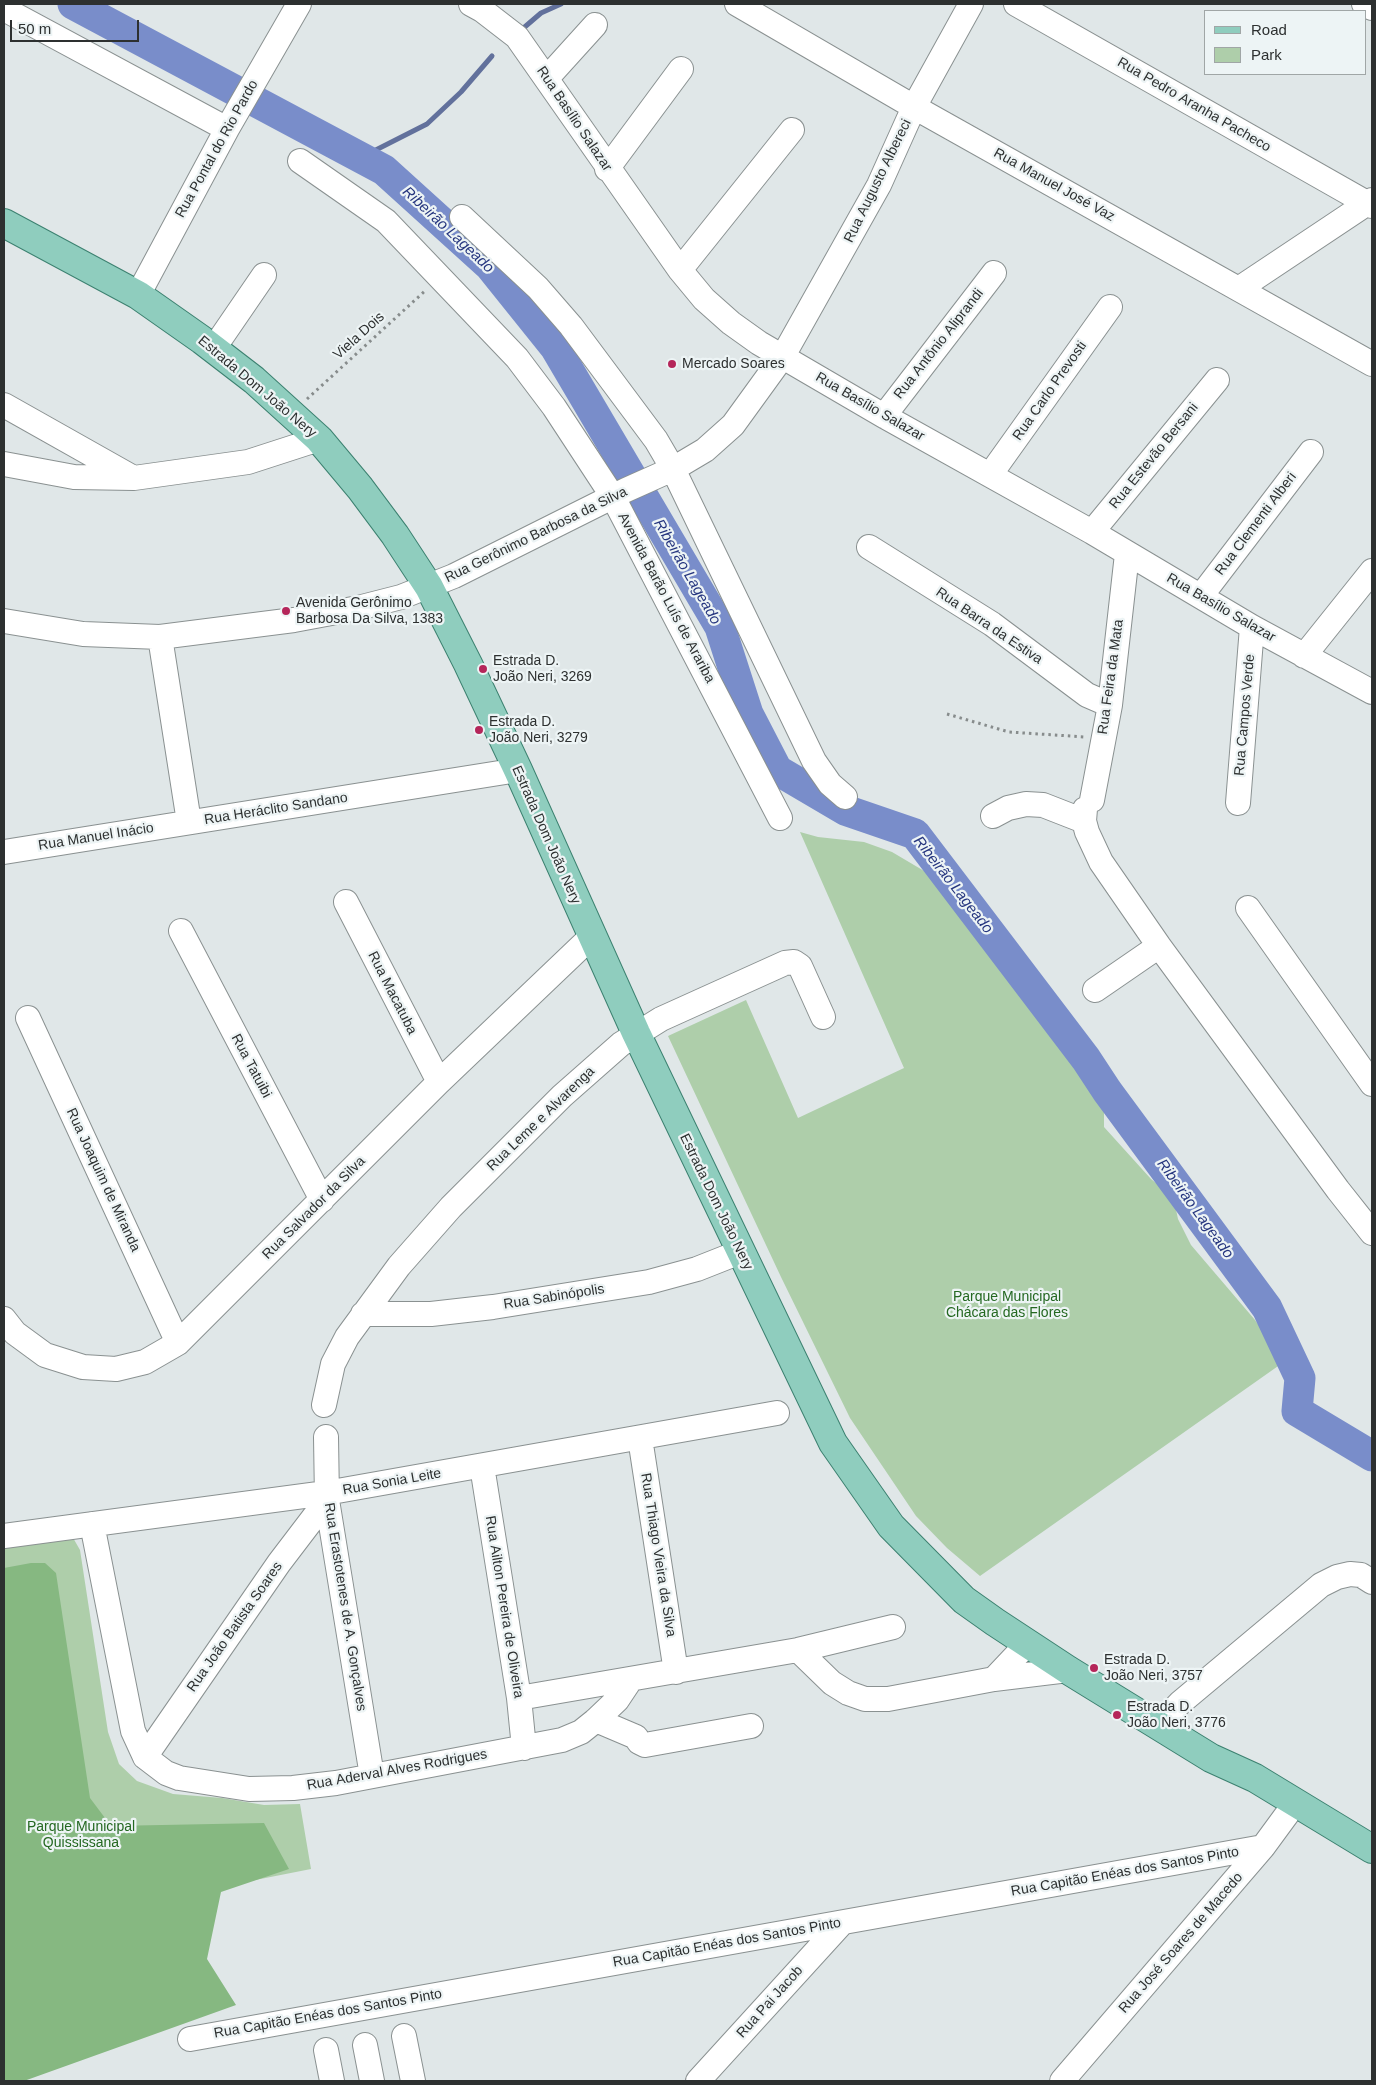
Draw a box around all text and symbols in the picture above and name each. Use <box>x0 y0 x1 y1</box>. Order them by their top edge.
scale bar <box>12 10 141 42</box>
legend <box>1204 10 1366 75</box>
text: 50 m <box>18 20 51 37</box>
text: Road <box>1251 21 1287 38</box>
text: Park <box>1251 46 1282 63</box>
street label: Rua Pedro Aranha Pacheco <box>1114 54 1274 156</box>
street label: Rua Basílio Salazar <box>533 63 615 175</box>
street label: Rua Pontal do Rio Pardo <box>172 77 262 221</box>
street label: Rua Augusto Albereci <box>841 116 915 246</box>
street label: Rua Manuel José Vaz <box>990 145 1118 225</box>
water label: Ribeirão Lageado <box>399 183 497 277</box>
street label: Rua Antônio Aliprandi <box>891 285 987 403</box>
street label: Viela Dois <box>330 309 388 363</box>
street label: Estrada Dom João Nery <box>194 333 320 441</box>
street label: Rua Carlo Prevosti <box>1009 338 1091 444</box>
place label: Mercado Soares <box>682 356 785 372</box>
marker: Mercado Soares <box>666 358 678 370</box>
street label: Rua Basílio Salazar <box>813 369 927 445</box>
street label: Rua Estevão Bersani <box>1106 400 1202 512</box>
street label: Rua Clementi Alberi <box>1212 469 1300 579</box>
street label: Rua Gerônimo Barbosa da Silva <box>442 483 630 587</box>
street label: Avenida Barão Luís de Arariba <box>614 510 718 686</box>
water label: Ribeirão Lageado <box>650 516 724 628</box>
street label: Rua Basílio Salazar <box>1164 570 1278 646</box>
street label: Rua Barra da Estiva <box>932 584 1046 668</box>
place label: Avenida Gerônimo Barbosa Da Silva, 1383 <box>296 595 443 628</box>
marker: Avenida Gerônimo Barbosa Da Silva, 1383 <box>280 605 292 617</box>
street label: Rua Feira da Mata <box>1095 618 1127 736</box>
place label: Estrada D. João Neri, 3269 <box>493 653 592 686</box>
street label: Rua Campos Verde <box>1231 653 1259 777</box>
marker: Estrada D. João Neri, 3269 <box>477 663 489 675</box>
place label: Estrada D. João Neri, 3279 <box>489 714 588 746</box>
marker: Estrada D. João Neri, 3279 <box>473 724 485 736</box>
street label: Estrada Dom João Nery <box>508 763 584 907</box>
street label: Rua Heráclito Sandano <box>203 789 349 829</box>
street label: Rua Manuel Inácio <box>37 820 155 854</box>
water label: Ribeirão Lageado <box>909 833 997 937</box>
street label: Rua Macatuba <box>364 949 420 1037</box>
street label: Rua Tatuibi <box>227 1031 275 1101</box>
street label: Rua Leme e Alvarenga <box>484 1063 598 1175</box>
street label: Rua Joaquim de Miranda <box>62 1106 144 1254</box>
street label: Estrada Dom João Nery <box>676 1131 756 1273</box>
street label: Rua Salvador da Silva <box>259 1153 369 1263</box>
water label: Ribeirão Lageado <box>1153 1156 1237 1262</box>
street label: Rua Sabinópolis <box>502 1281 606 1313</box>
park label: Parque Municipal Chácara das Flores <box>946 1289 1068 1321</box>
street label: Rua Sonia Leite <box>341 1465 443 1499</box>
street label: Rua Thiago Vieira da Silva <box>637 1472 679 1638</box>
street label: Rua Erastotenes de A. Gonçalves <box>320 1502 370 1712</box>
street label: Rua Ailton Pereira de Oliveira <box>481 1515 527 1699</box>
street label: Rua João Batista Soares <box>184 1559 286 1695</box>
place label: Estrada D. João Neri, 3757 <box>1104 1652 1203 1684</box>
marker: Estrada D. João Neri, 3757 <box>1088 1662 1100 1674</box>
place label: Estrada D. João Neri, 3776 <box>1127 1699 1226 1731</box>
marker: Estrada D. João Neri, 3776 <box>1111 1709 1123 1721</box>
street label: Rua Aderval Alves Rodrigues <box>305 1746 489 1794</box>
park label: Parque Municipal Quississana <box>27 1819 135 1851</box>
street label: Rua Capitão Enéas dos Santos Pinto <box>1010 1844 1240 1900</box>
street label: Rua José Soares de Macedo <box>1115 1869 1247 2017</box>
street label: Rua Capitão Enéas dos Santos Pinto <box>612 1915 842 1971</box>
street label: Rua Pai Jacob <box>733 1963 807 2041</box>
street label: Rua Capitão Enéas dos Santos Pinto <box>213 1986 443 2042</box>

